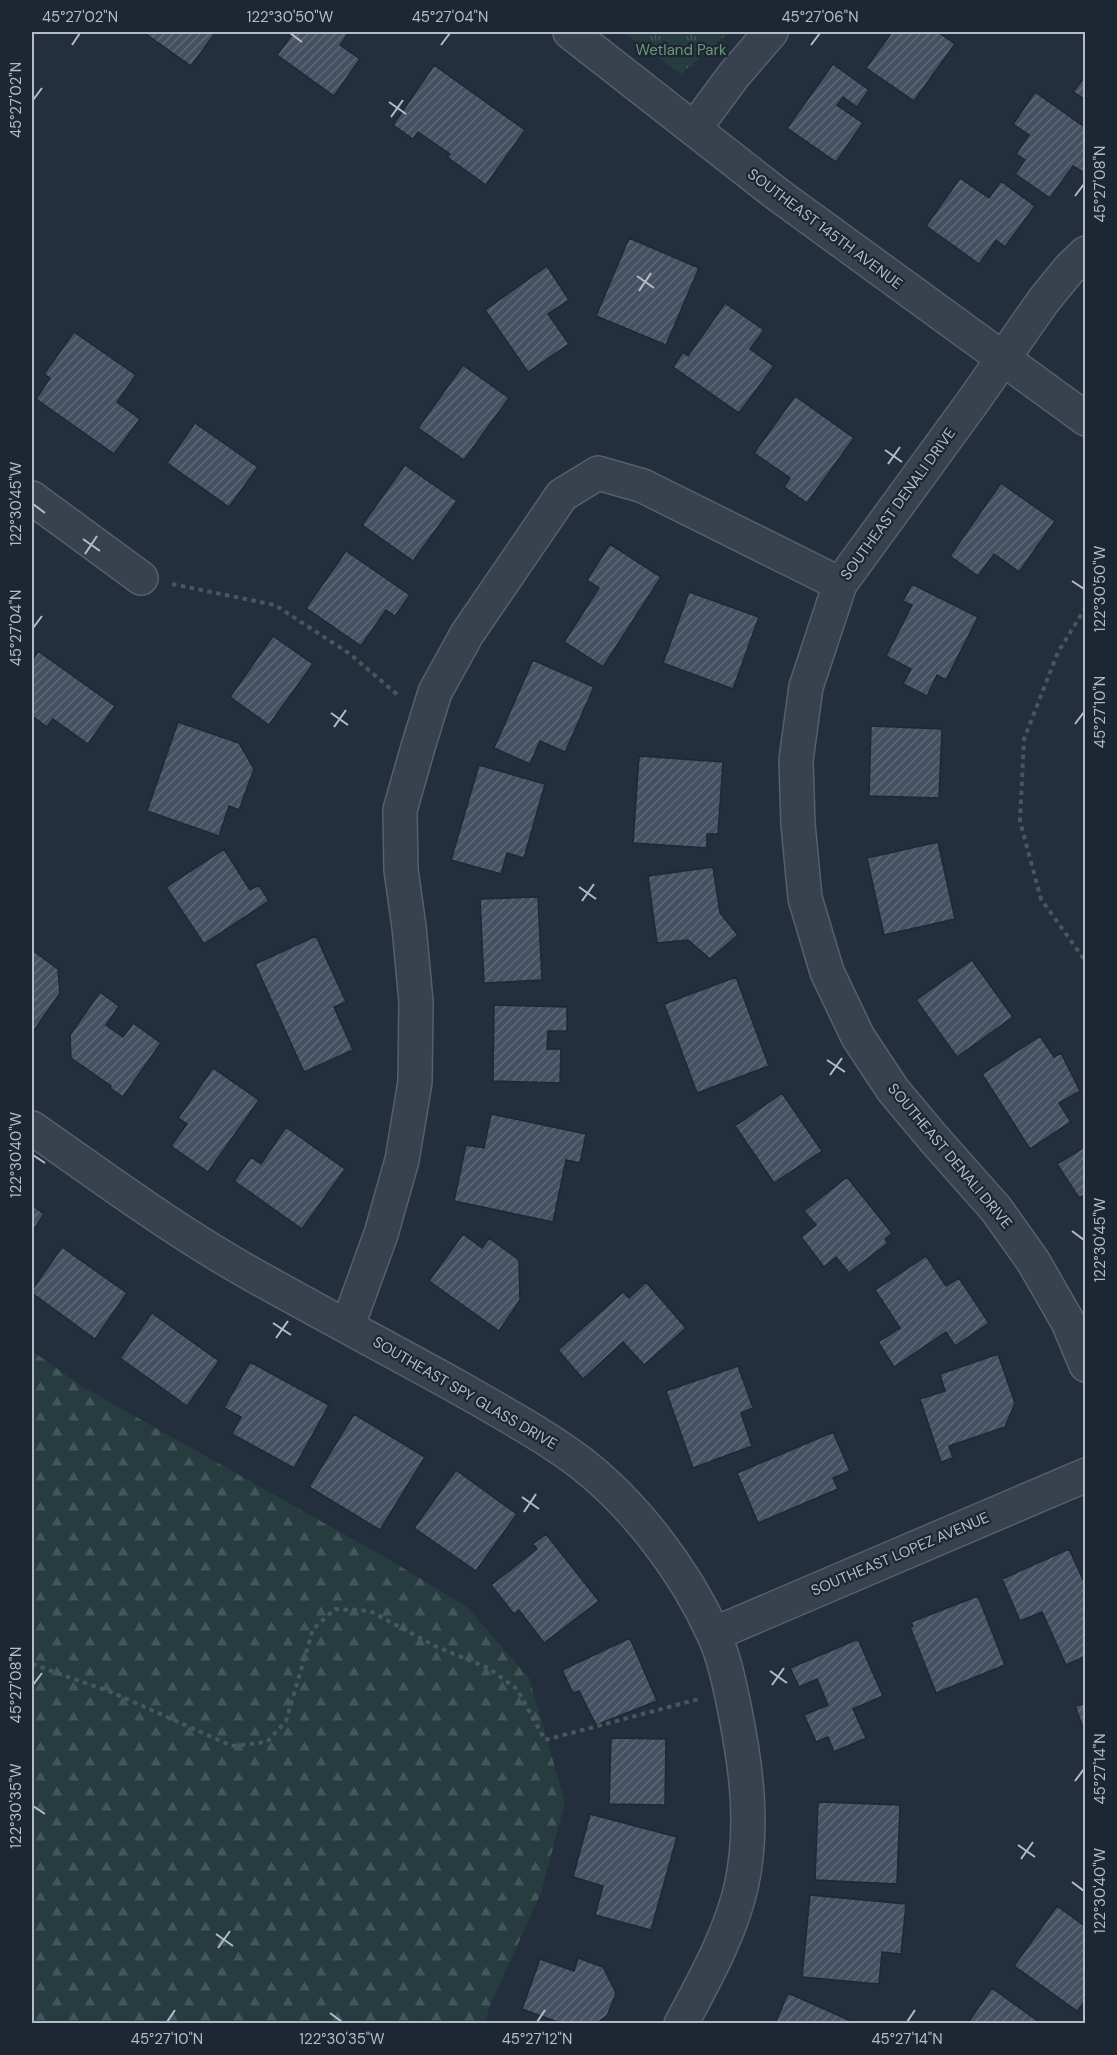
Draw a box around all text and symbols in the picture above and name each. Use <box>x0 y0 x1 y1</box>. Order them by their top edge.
text: 45°27'02"N <box>42 7 118 27</box>
text: 122°30'50"W <box>247 7 334 27</box>
text: 45°27'04"N <box>412 7 488 27</box>
text: 45°27'06"N <box>781 7 859 27</box>
park label: Wetland Park <box>635 40 727 60</box>
text: 45°27'02"N <box>6 62 26 138</box>
text: 45°27'08"N <box>1090 146 1110 222</box>
street label: SOUTHEAST 145TH AVENUE <box>743 164 907 294</box>
street label: SOUTHEAST DENALI DRIVE <box>836 424 960 584</box>
text: 122°30'45"W <box>6 461 26 546</box>
text: 122°30'50"W <box>1090 545 1110 632</box>
text: 45°27'04"N <box>6 590 26 666</box>
text: 45°27'10"N <box>1090 676 1110 748</box>
street label: SOUTHEAST DENALI DRIVE <box>883 1079 1017 1233</box>
text: 122°30'40"W <box>6 1111 26 1198</box>
text: 122°30'45"W <box>1090 1197 1110 1282</box>
street label: SOUTHEAST SPY GLASS DRIVE <box>369 1332 561 1454</box>
street label: SOUTHEAST LOPEZ AVENUE <box>808 1507 992 1601</box>
text: 45°27'08"N <box>6 1647 26 1723</box>
text: 45°27'14"N <box>1090 1733 1110 1805</box>
text: 122°30'35"W <box>6 1763 26 1849</box>
text: 122°30'40"W <box>1090 1847 1110 1934</box>
text: 45°27'10"N <box>131 2029 203 2049</box>
text: 122°30'35"W <box>299 2029 385 2049</box>
text: 45°27'12"N <box>502 2029 572 2049</box>
text: 45°27'14"N <box>871 2029 943 2049</box>

